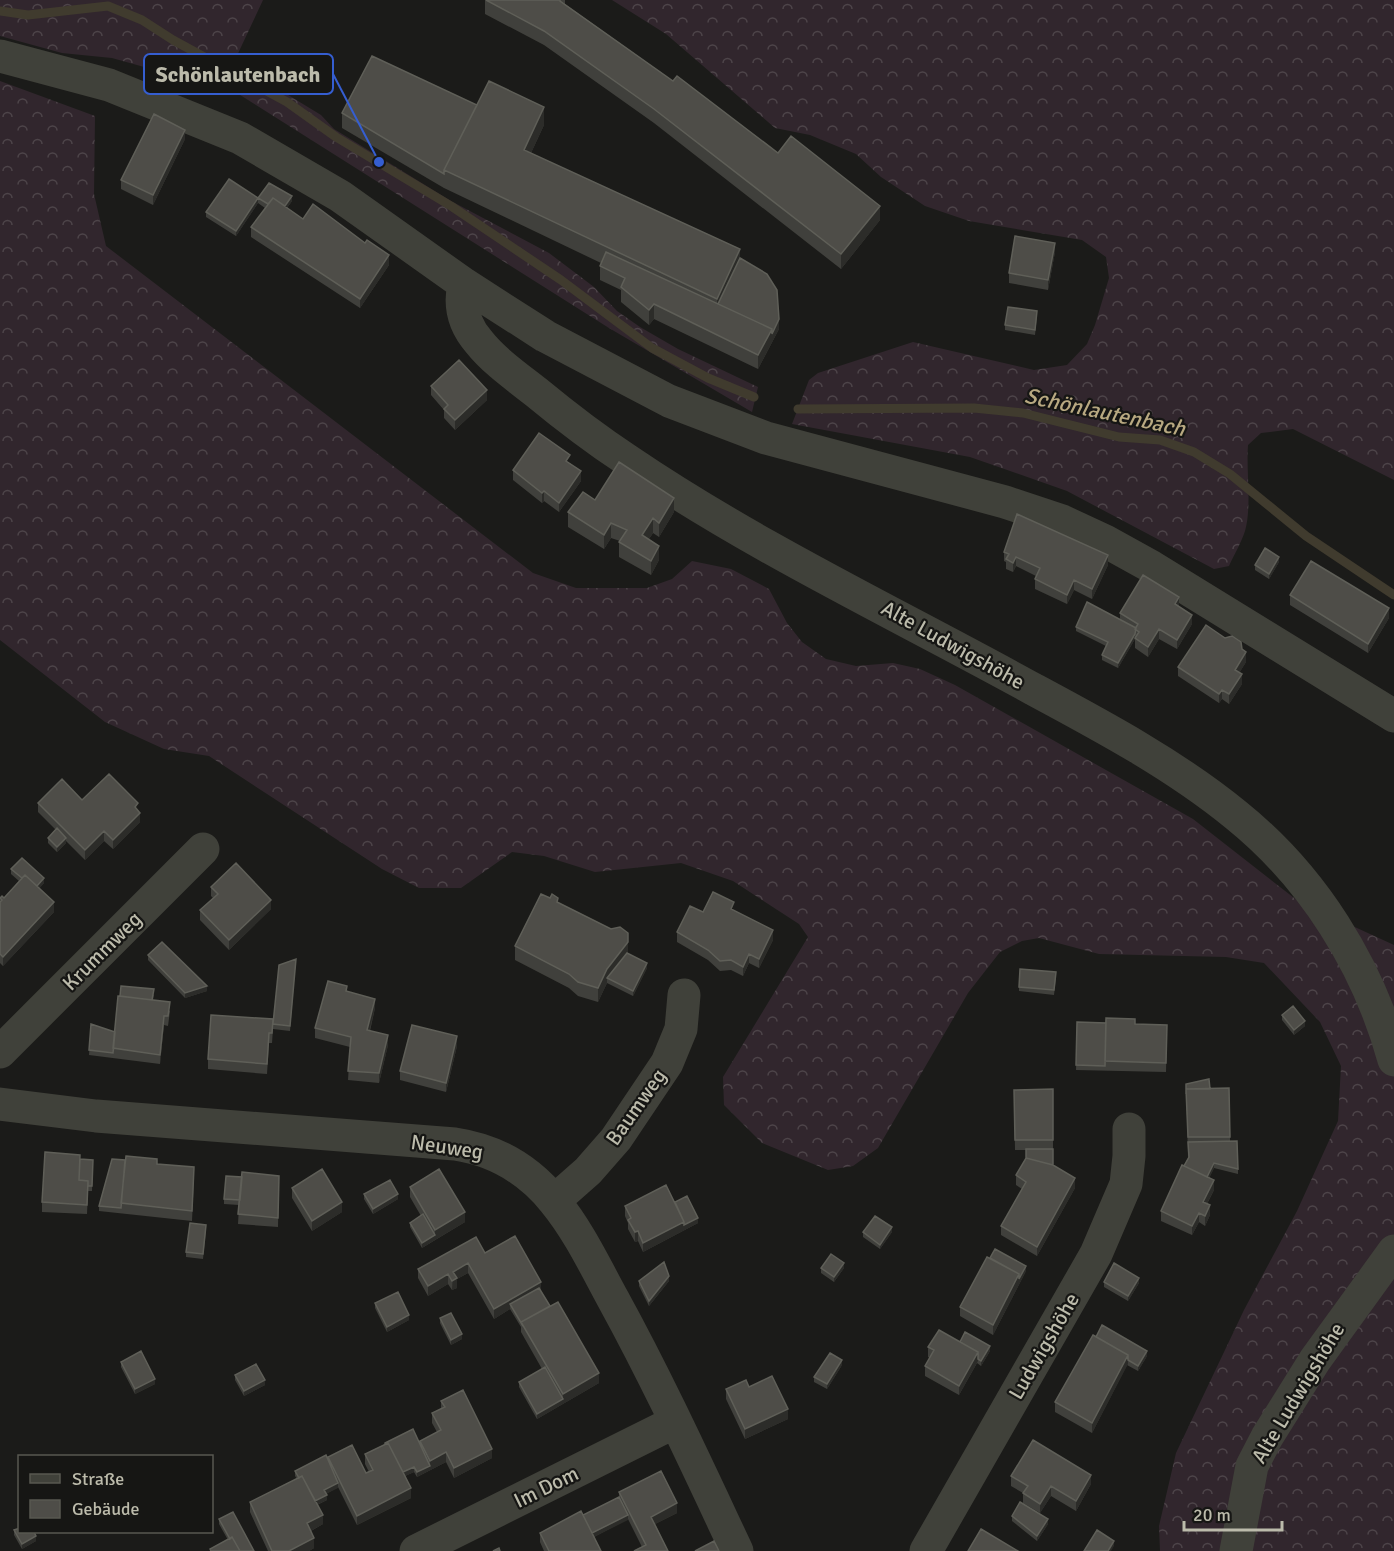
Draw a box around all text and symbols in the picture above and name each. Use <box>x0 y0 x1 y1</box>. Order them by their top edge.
callout: Schönlautenbach <box>144 54 333 94</box>
text: Schönlautenbach <box>156 61 320 88</box>
water label: Schönlautenbach <box>1022 382 1189 442</box>
street label: Alte Ludwigshöhe <box>877 595 1029 695</box>
street label: Krummweg <box>57 906 147 996</box>
street label: Baumweg <box>600 1064 672 1150</box>
street label: Neuweg <box>409 1129 485 1165</box>
street label: Ludwigshöhe <box>1003 1288 1085 1404</box>
street label: Alte Ludwigshöhe <box>1246 1318 1350 1468</box>
legend <box>18 1455 213 1533</box>
street label: Im Dom <box>509 1460 583 1514</box>
text: Straße <box>72 1468 124 1490</box>
scale bar <box>1184 1494 1282 1532</box>
text: Gebäude <box>72 1498 140 1520</box>
text: 20 m <box>1193 1504 1231 1526</box>

